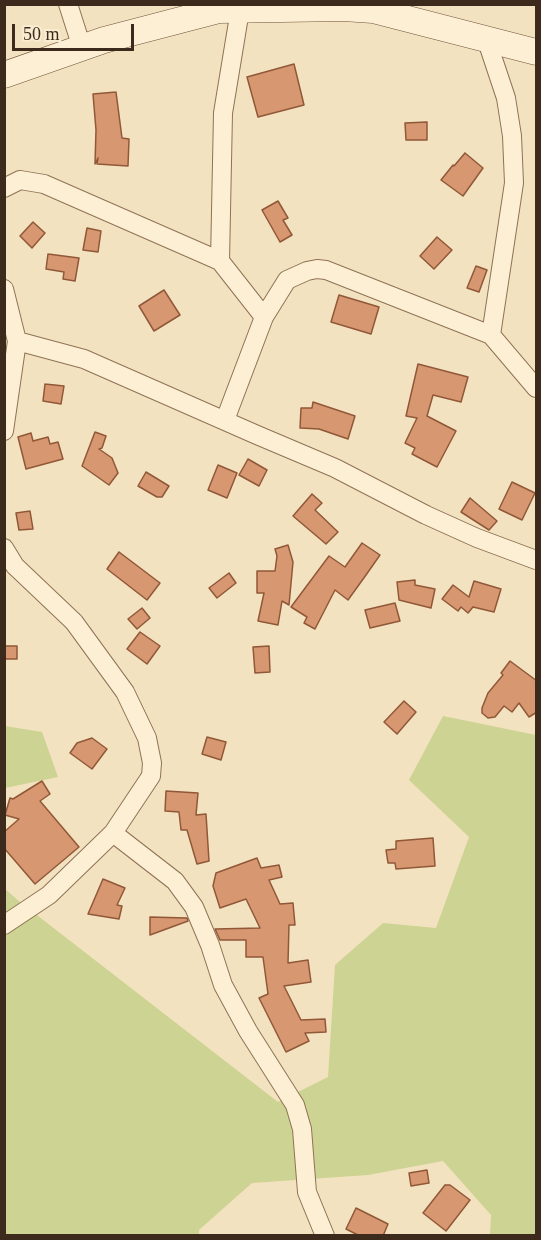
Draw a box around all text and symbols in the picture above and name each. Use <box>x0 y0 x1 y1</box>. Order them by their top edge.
scale bar <box>15 12 136 50</box>
text: 50 m <box>23 24 60 44</box>

